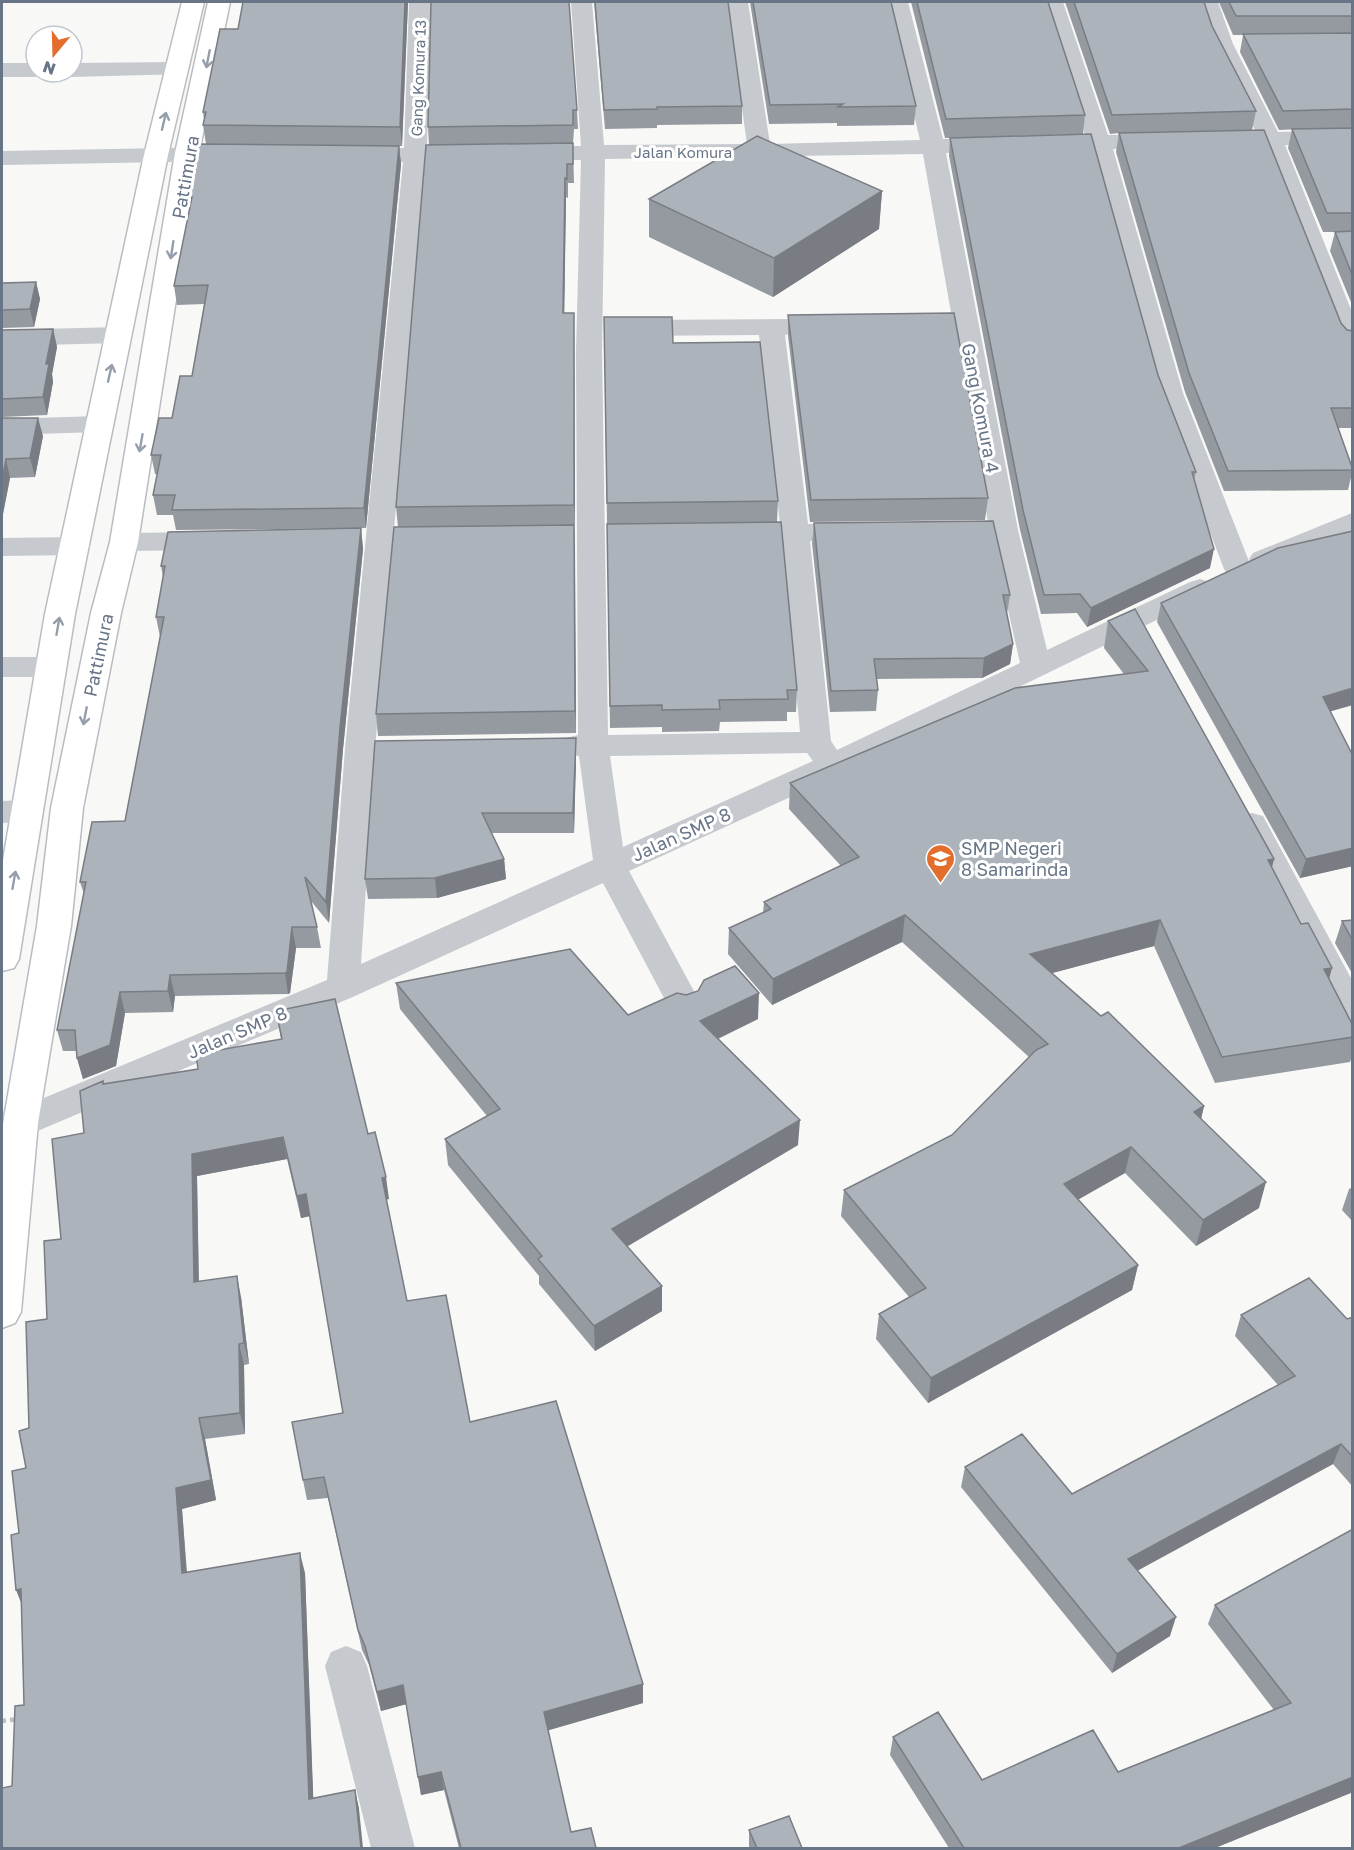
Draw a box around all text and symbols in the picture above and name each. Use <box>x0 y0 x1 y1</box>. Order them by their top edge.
street label: Gang Komura 13 <box>407 19 429 137</box>
north arrow <box>24 24 84 84</box>
one-way arrow <box>203 49 214 68</box>
text: N <box>40 57 58 80</box>
one-way arrow <box>159 112 171 131</box>
street label: Pattimura <box>167 133 203 221</box>
street label: Jalan Komura <box>634 143 732 161</box>
one-way arrow <box>166 240 177 260</box>
street label: Gang Komura 4 <box>958 341 1004 475</box>
one-way arrow <box>105 364 116 384</box>
one-way arrow <box>136 433 147 452</box>
street label: Pattimura <box>78 611 118 699</box>
one-way arrow <box>53 617 64 636</box>
one-way arrow <box>79 706 90 725</box>
street label: Jalan SMP 8 <box>628 802 734 866</box>
place label: SMP Negeri 8 Samarinda <box>961 837 1068 880</box>
school or university icon: SMP Negeri 8 Samarinda <box>924 842 956 884</box>
one-way arrow <box>9 871 20 890</box>
street label: Jalan SMP 8 <box>184 1001 290 1063</box>

